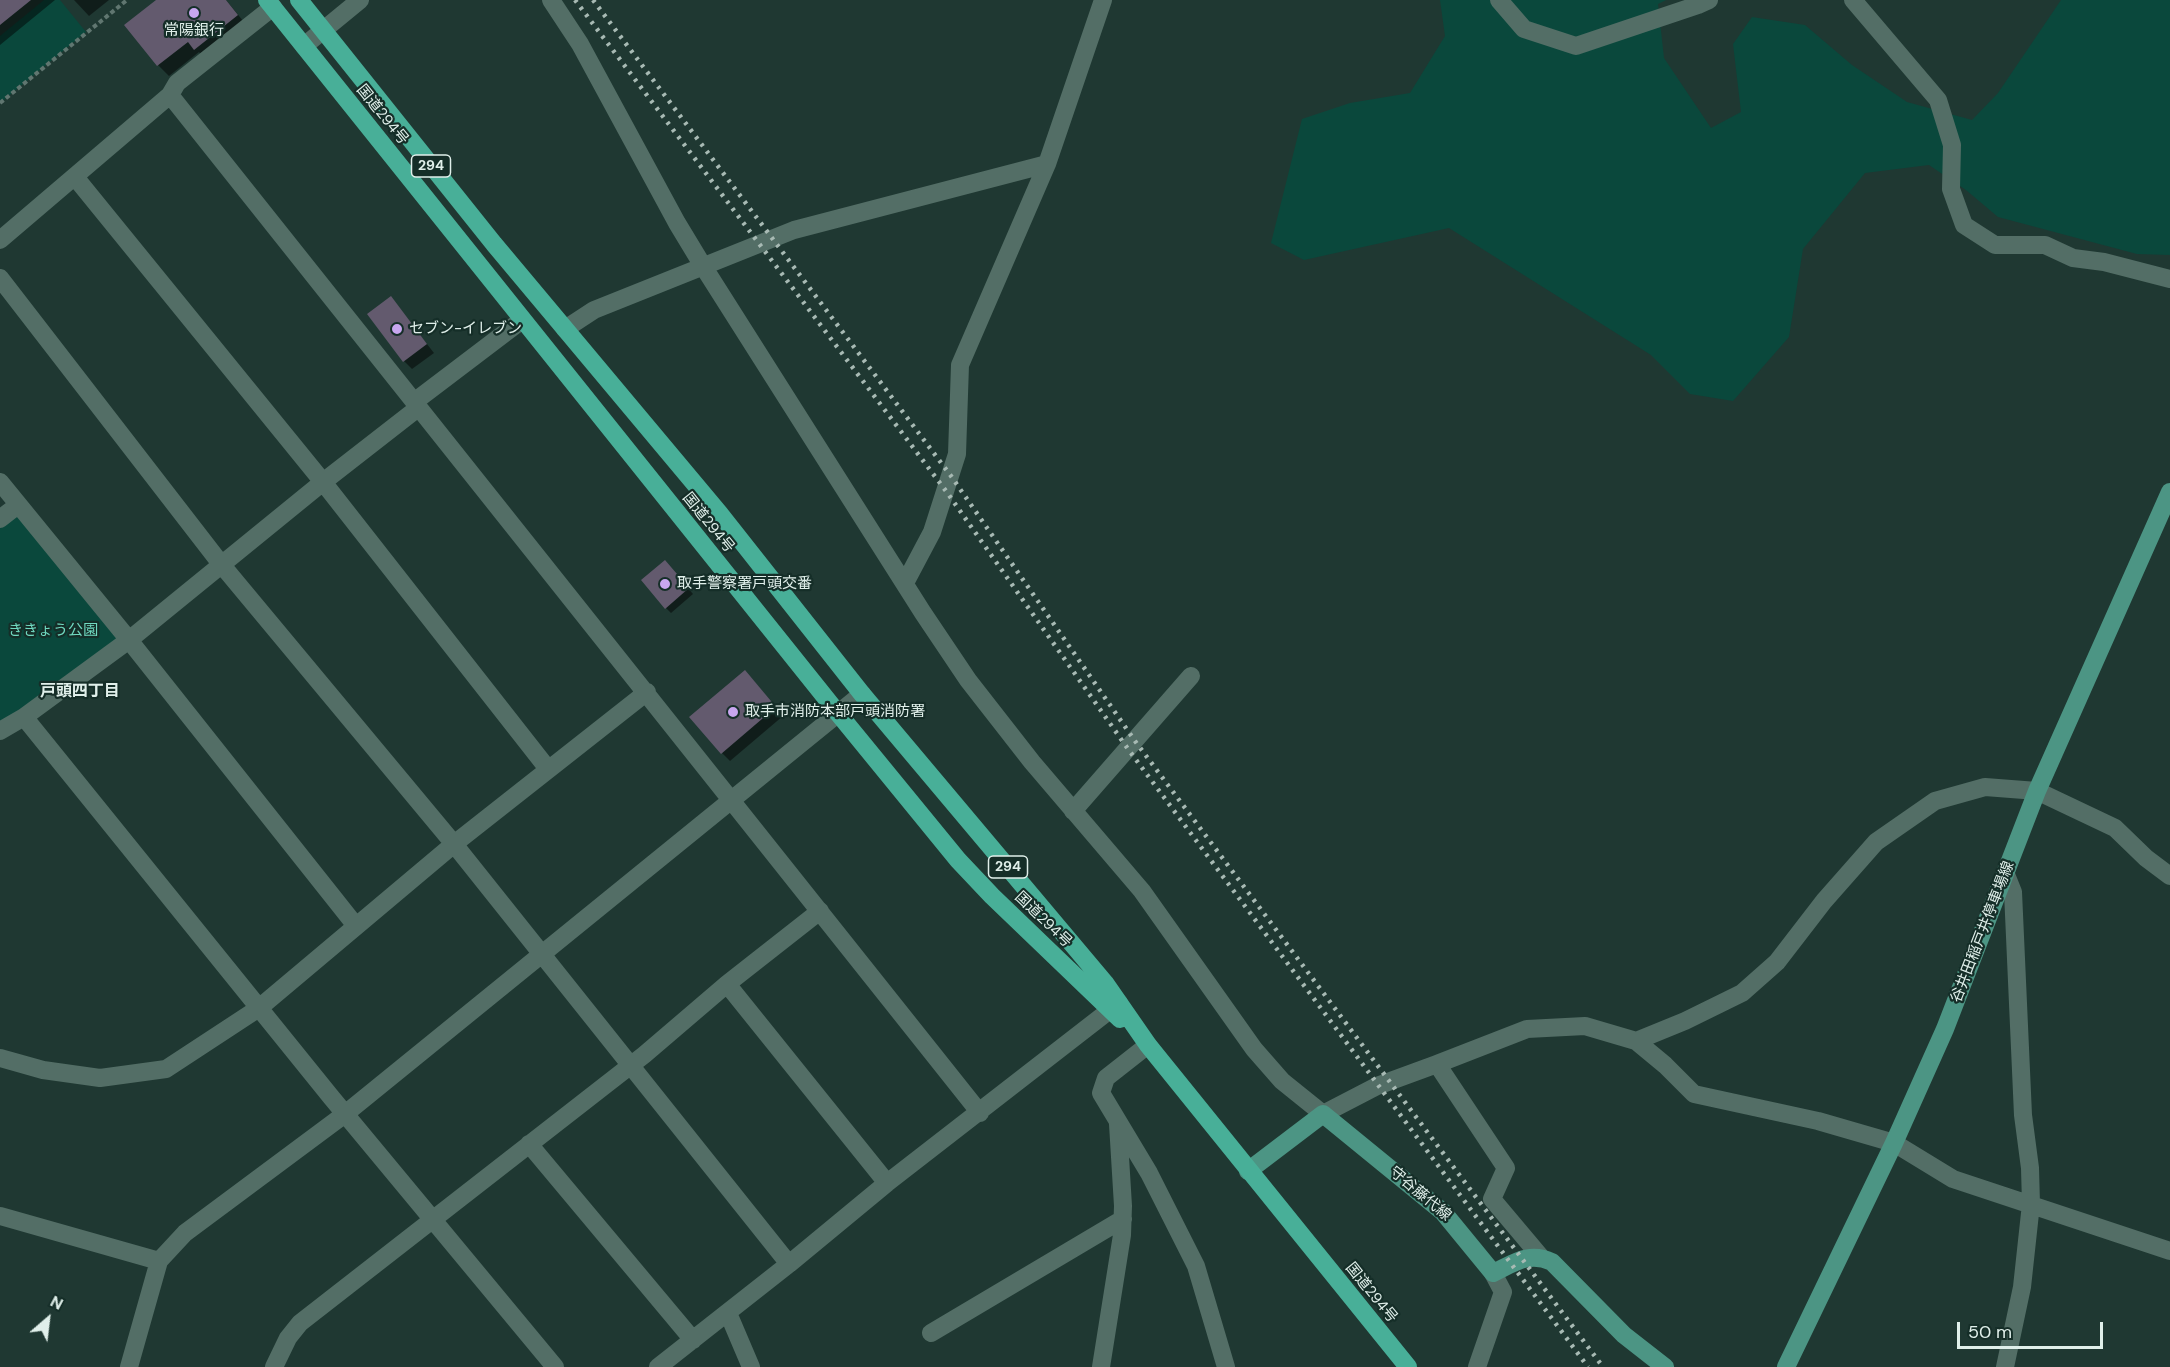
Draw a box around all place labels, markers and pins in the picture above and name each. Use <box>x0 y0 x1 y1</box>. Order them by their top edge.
marker: 常陽銀行 <box>187 6 201 20</box>
place label: 常陽銀行 <box>164 22 224 40</box>
place label: セブン-イレブン <box>409 320 522 338</box>
marker: セブン-イレブン <box>390 322 404 336</box>
place label: 取手警察署戸頭交番 <box>677 575 812 593</box>
marker: 取手警察署戸頭交番 <box>658 577 672 591</box>
place label: 取手市消防本部戸頭消防署 <box>745 703 925 721</box>
marker: 取手市消防本部戸頭消防署 <box>726 705 740 719</box>

